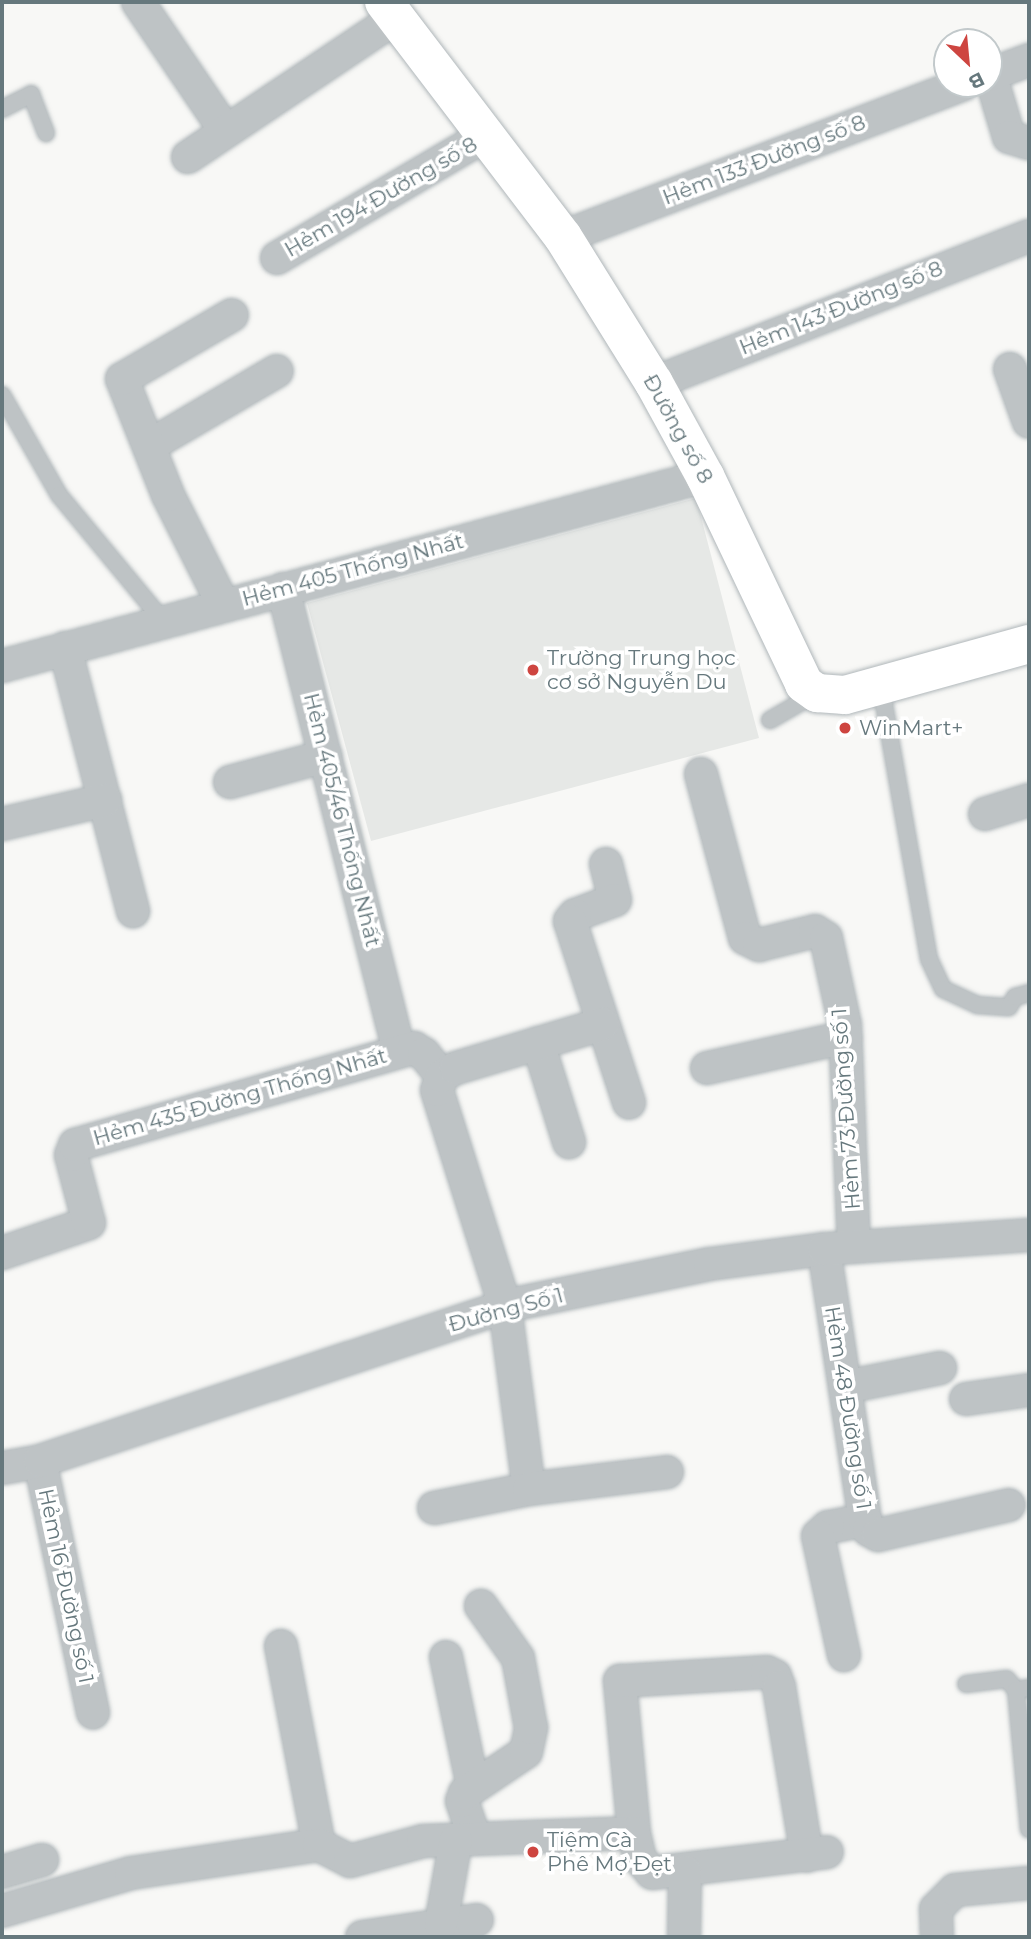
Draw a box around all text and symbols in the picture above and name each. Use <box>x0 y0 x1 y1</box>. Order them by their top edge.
north arrow <box>933 28 1003 98</box>
text: B <box>965 67 988 94</box>
street label: Hẻm 133 Đường số 8 <box>659 110 869 210</box>
street label: Hẻm 194 Đường số 8 <box>280 132 482 262</box>
street label: Hẻm 143 Đường số 8 <box>736 256 946 360</box>
street label: Đường số 8 <box>638 370 718 488</box>
street label: Hẻm 405 Thống Nhất <box>239 528 467 612</box>
place label: Trường Trung học cơ sở Nguyễn Du <box>547 645 736 695</box>
marker: Trường Trung học cơ sở Nguyễn Du <box>525 662 541 678</box>
street label: Hẻm 405/46 Thống Nhất <box>298 690 386 950</box>
place label: WinMart+ <box>859 715 963 741</box>
marker: WinMart+ <box>837 720 853 736</box>
street label: Hẻm 73 Đường số 1 <box>826 1007 866 1211</box>
street label: Hẻm 435 Đường Thống Nhất <box>90 1043 390 1151</box>
street label: Đường Số 1 <box>446 1283 566 1337</box>
street label: Hẻm 48 Đường số 1 <box>819 1305 877 1511</box>
street label: Hẻm 16 Đường số 1 <box>33 1486 99 1686</box>
place label: Tiệm Cà Phê Mợ Đẹt <box>547 1827 672 1877</box>
marker: Tiệm Cà Phê Mợ Đẹt <box>525 1844 541 1860</box>

